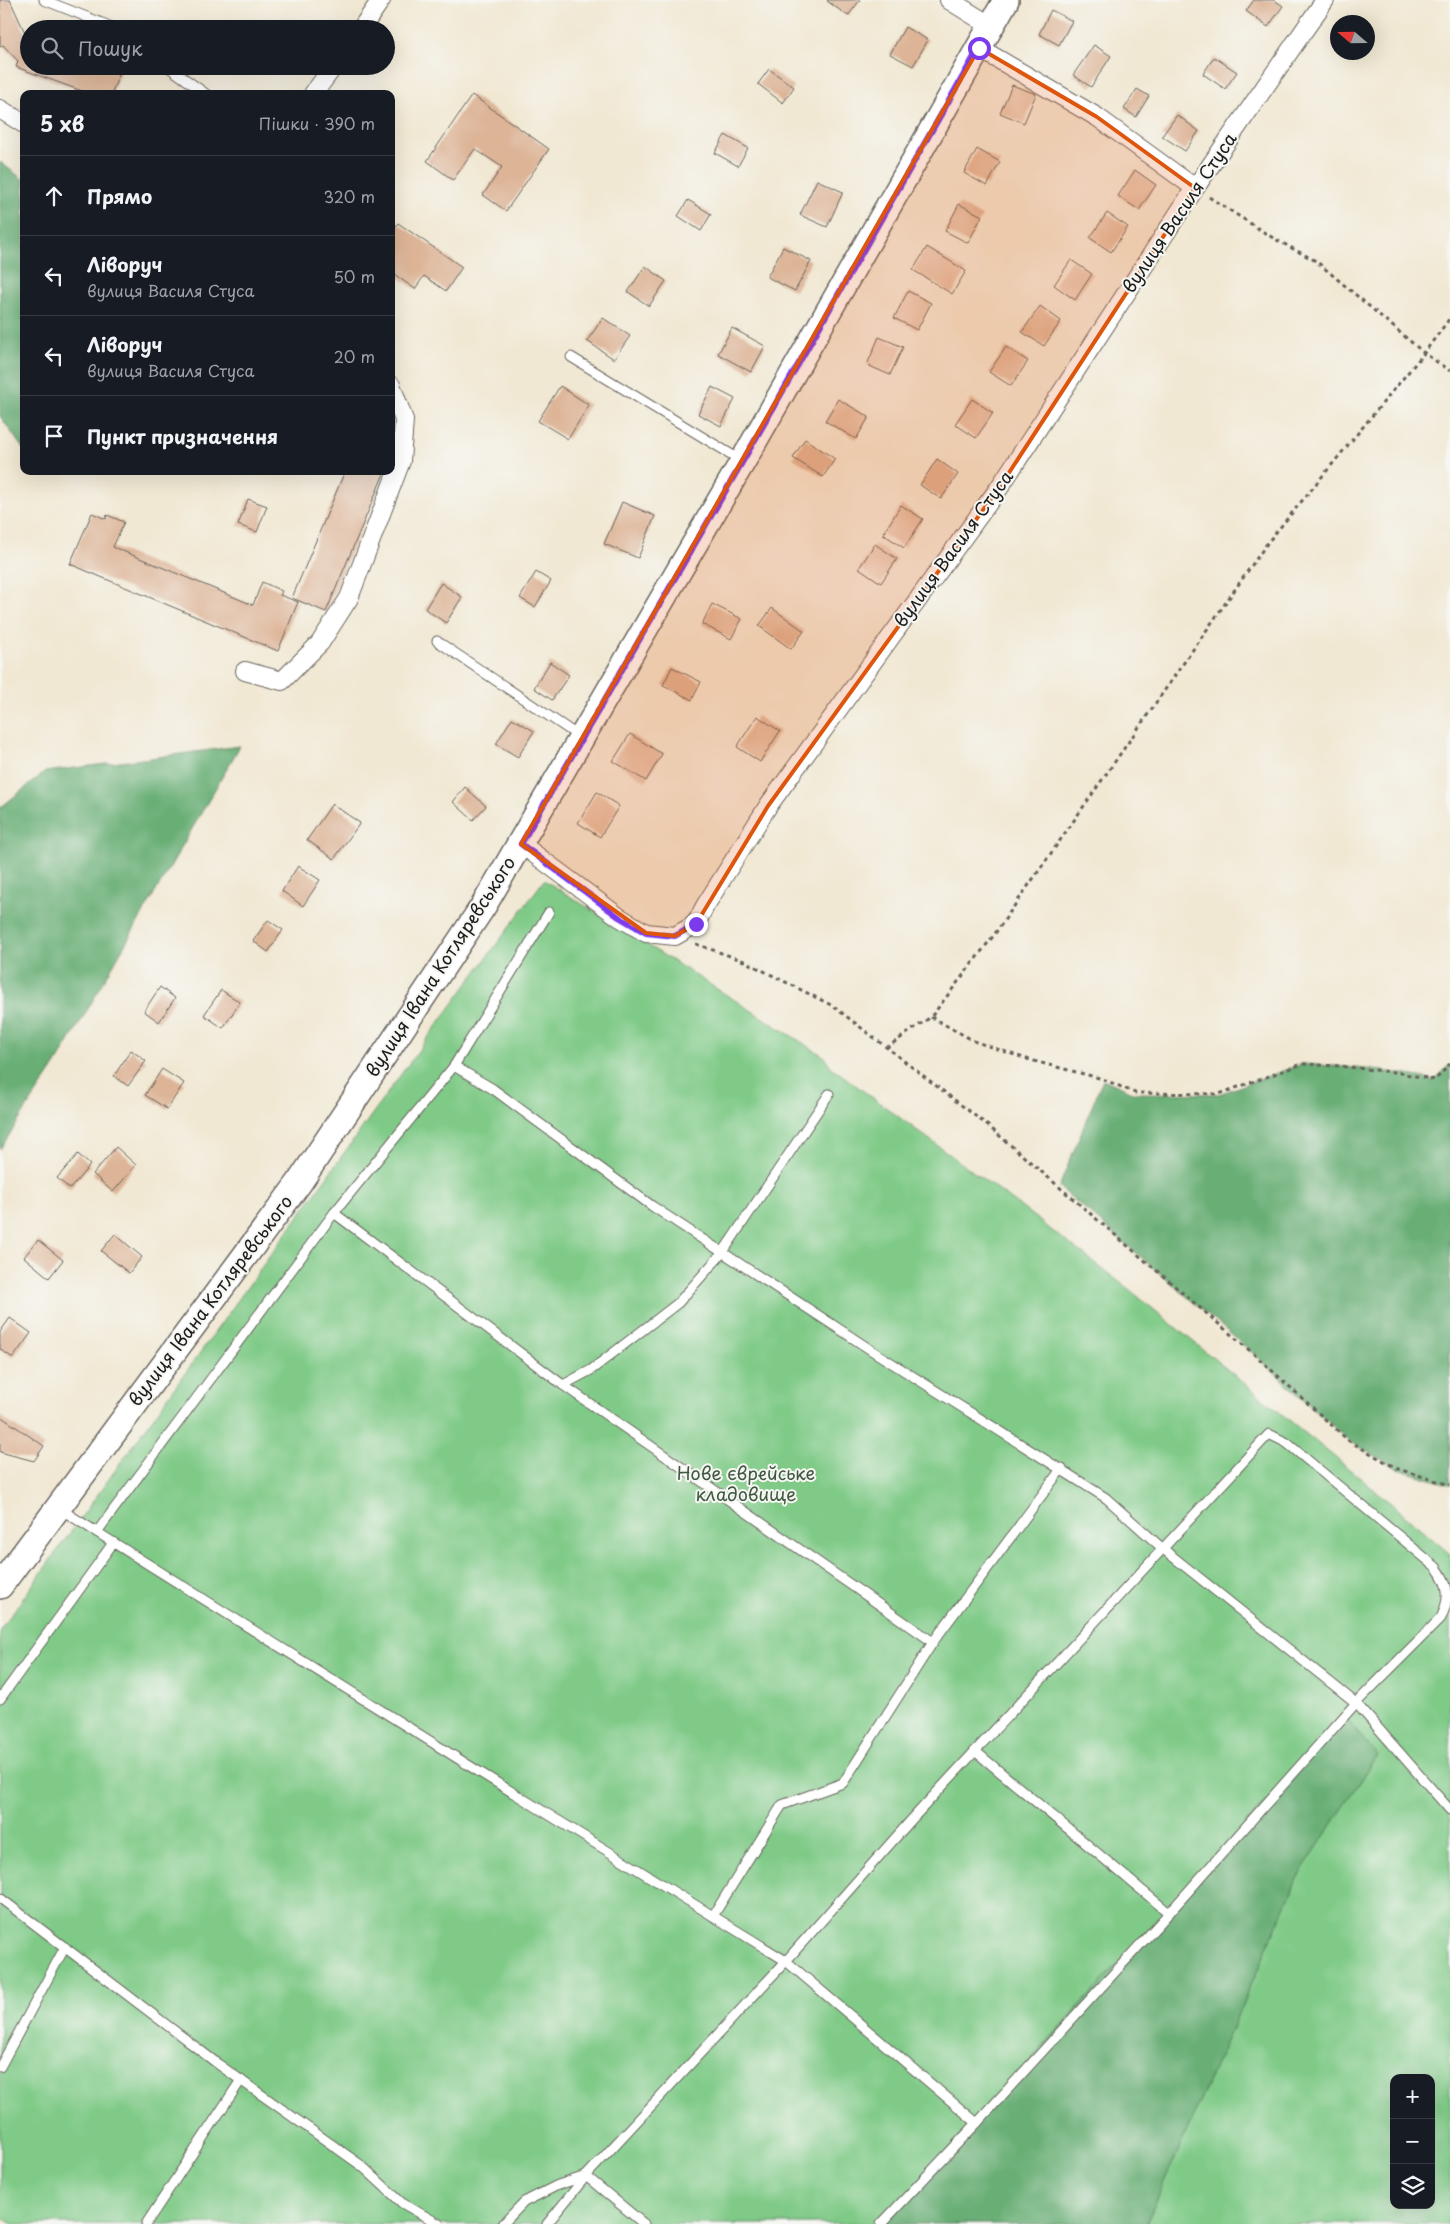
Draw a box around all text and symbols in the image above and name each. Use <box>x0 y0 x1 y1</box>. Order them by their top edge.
north arrow <box>1330 15 1375 60</box>
search box <box>20 20 395 75</box>
icon: search <box>38 34 66 62</box>
text: Пошук <box>78 34 143 62</box>
route start <box>968 37 991 60</box>
text: 5 хв <box>40 107 84 139</box>
text: Пішки · 390 m <box>259 111 375 135</box>
street label: вулиця Василя Стуса <box>1115 126 1243 298</box>
icon: ahead <box>40 182 68 210</box>
text: Прямо <box>87 182 152 210</box>
text: 320 m <box>324 184 375 208</box>
text: Ліворуч <box>87 250 163 278</box>
icon: left <box>40 262 68 290</box>
text: 50 m <box>334 264 375 288</box>
text: вулиця Василя Стуса <box>87 278 254 302</box>
text: Ліворуч <box>87 330 163 358</box>
icon: left <box>40 342 68 370</box>
text: 20 m <box>334 344 375 368</box>
text: вулиця Василя Стуса <box>87 358 254 382</box>
icon: arrive <box>40 422 68 450</box>
text: Пункт призначення <box>87 422 278 450</box>
street label: вулиця Василя Стуса <box>887 463 1020 632</box>
street label: вулиця Івана Котляревського <box>358 851 521 1082</box>
route end <box>685 913 708 936</box>
street label: вулиця Івана Котляревського <box>121 1189 298 1411</box>
park label: Нове єврейське кладовище <box>677 1459 815 1507</box>
map controls <box>1390 2074 1435 2209</box>
button: + <box>1390 2074 1435 2119</box>
button: − <box>1390 2119 1435 2164</box>
button: layers <box>1390 2164 1435 2209</box>

